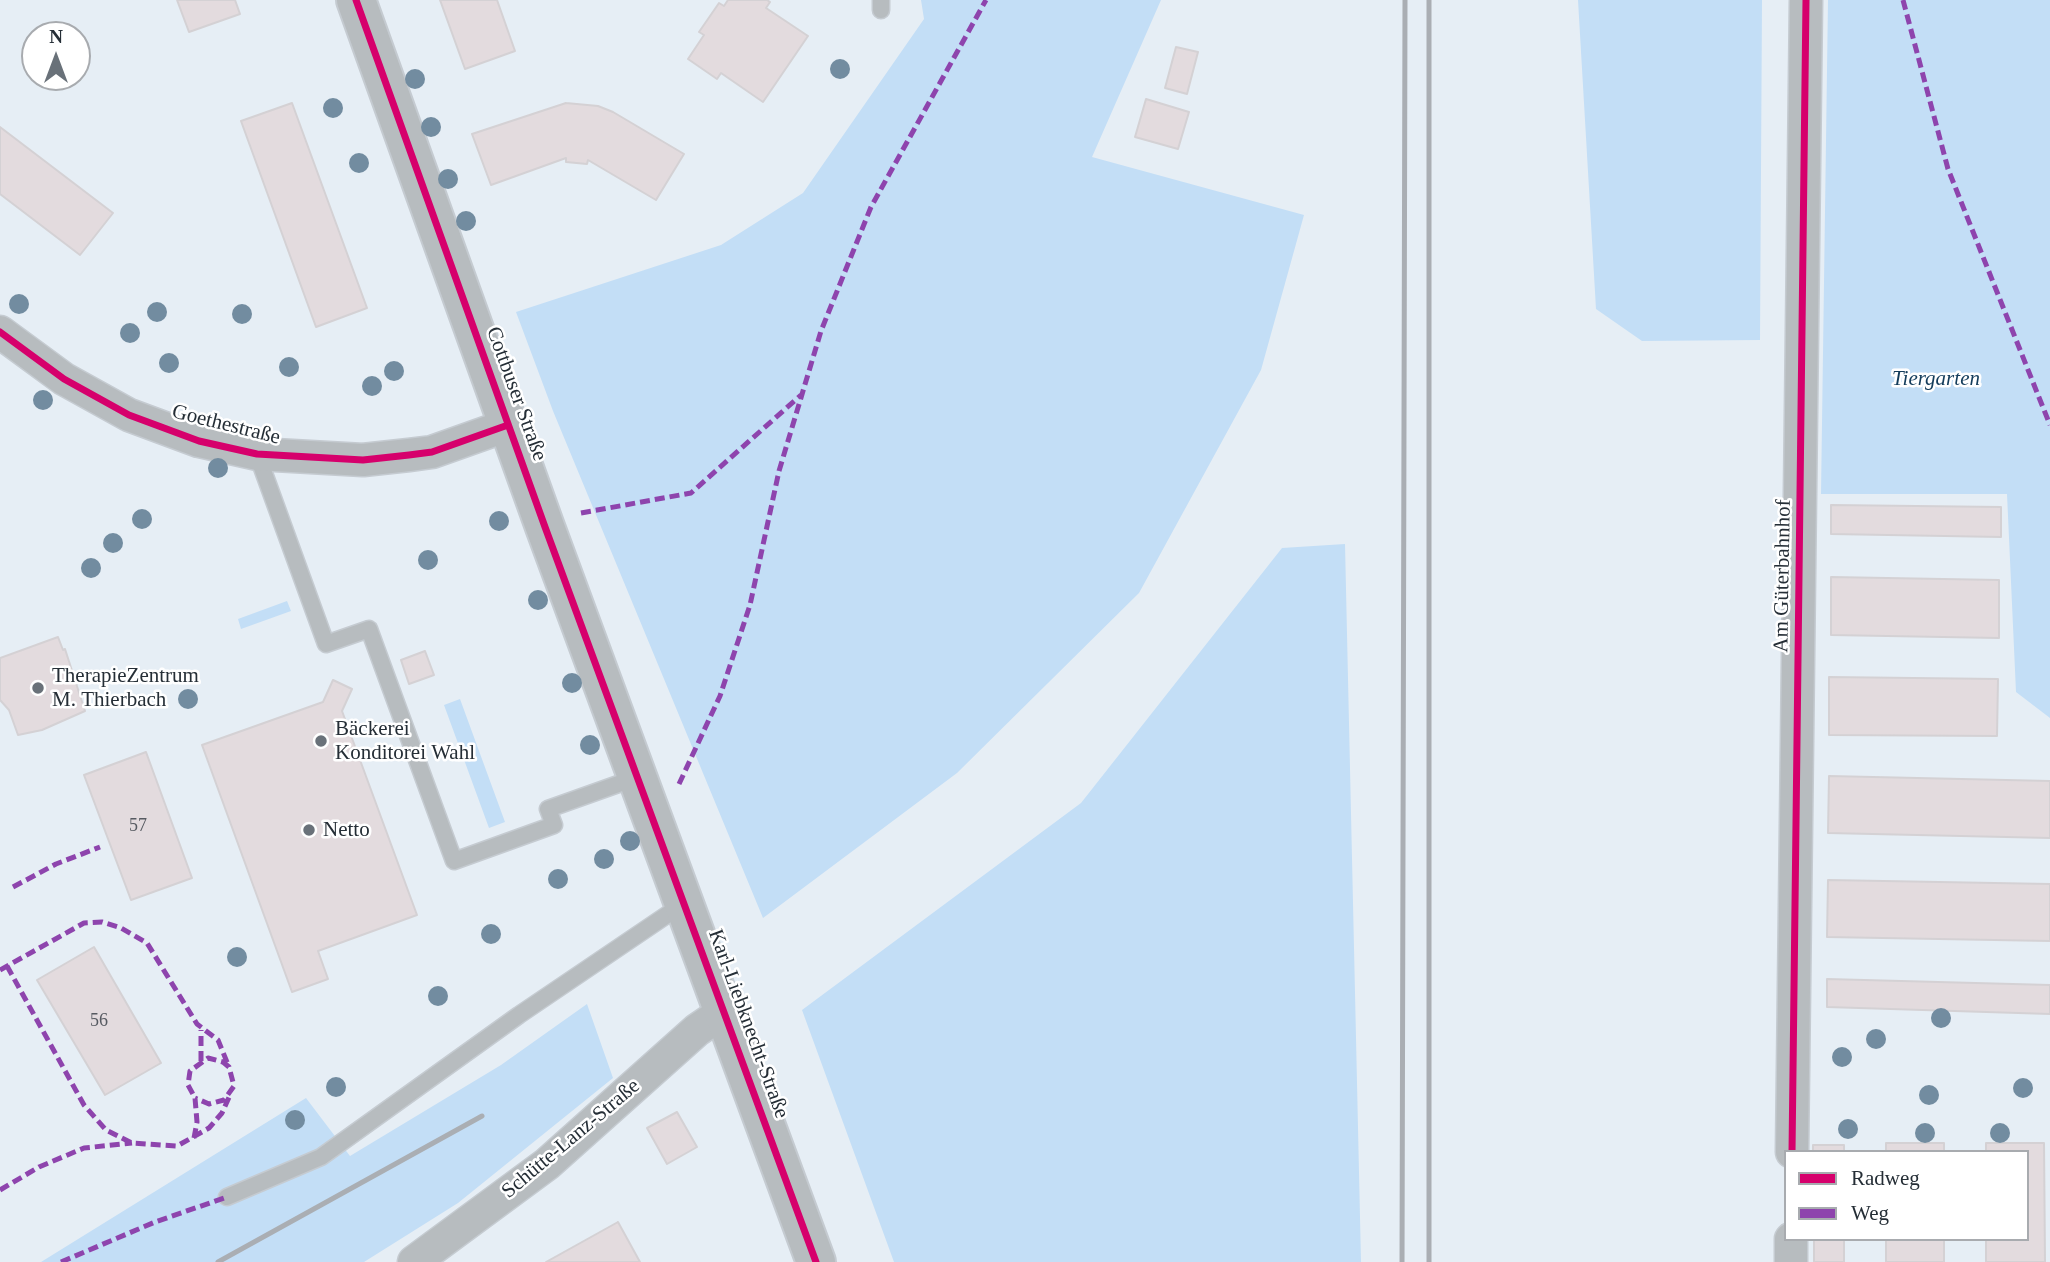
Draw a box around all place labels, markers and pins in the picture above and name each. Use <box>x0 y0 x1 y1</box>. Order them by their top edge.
place label: TherapieZentrum M. Thierbach <box>52 663 199 713</box>
marker: TherapieZentrum M. Thierbach <box>30 680 46 696</box>
place label: Bäckerei Konditorei Wahl <box>335 716 475 766</box>
marker: Bäckerei Konditorei Wahl <box>313 733 329 749</box>
place label: Netto <box>323 817 370 843</box>
marker: Netto <box>301 822 317 838</box>

